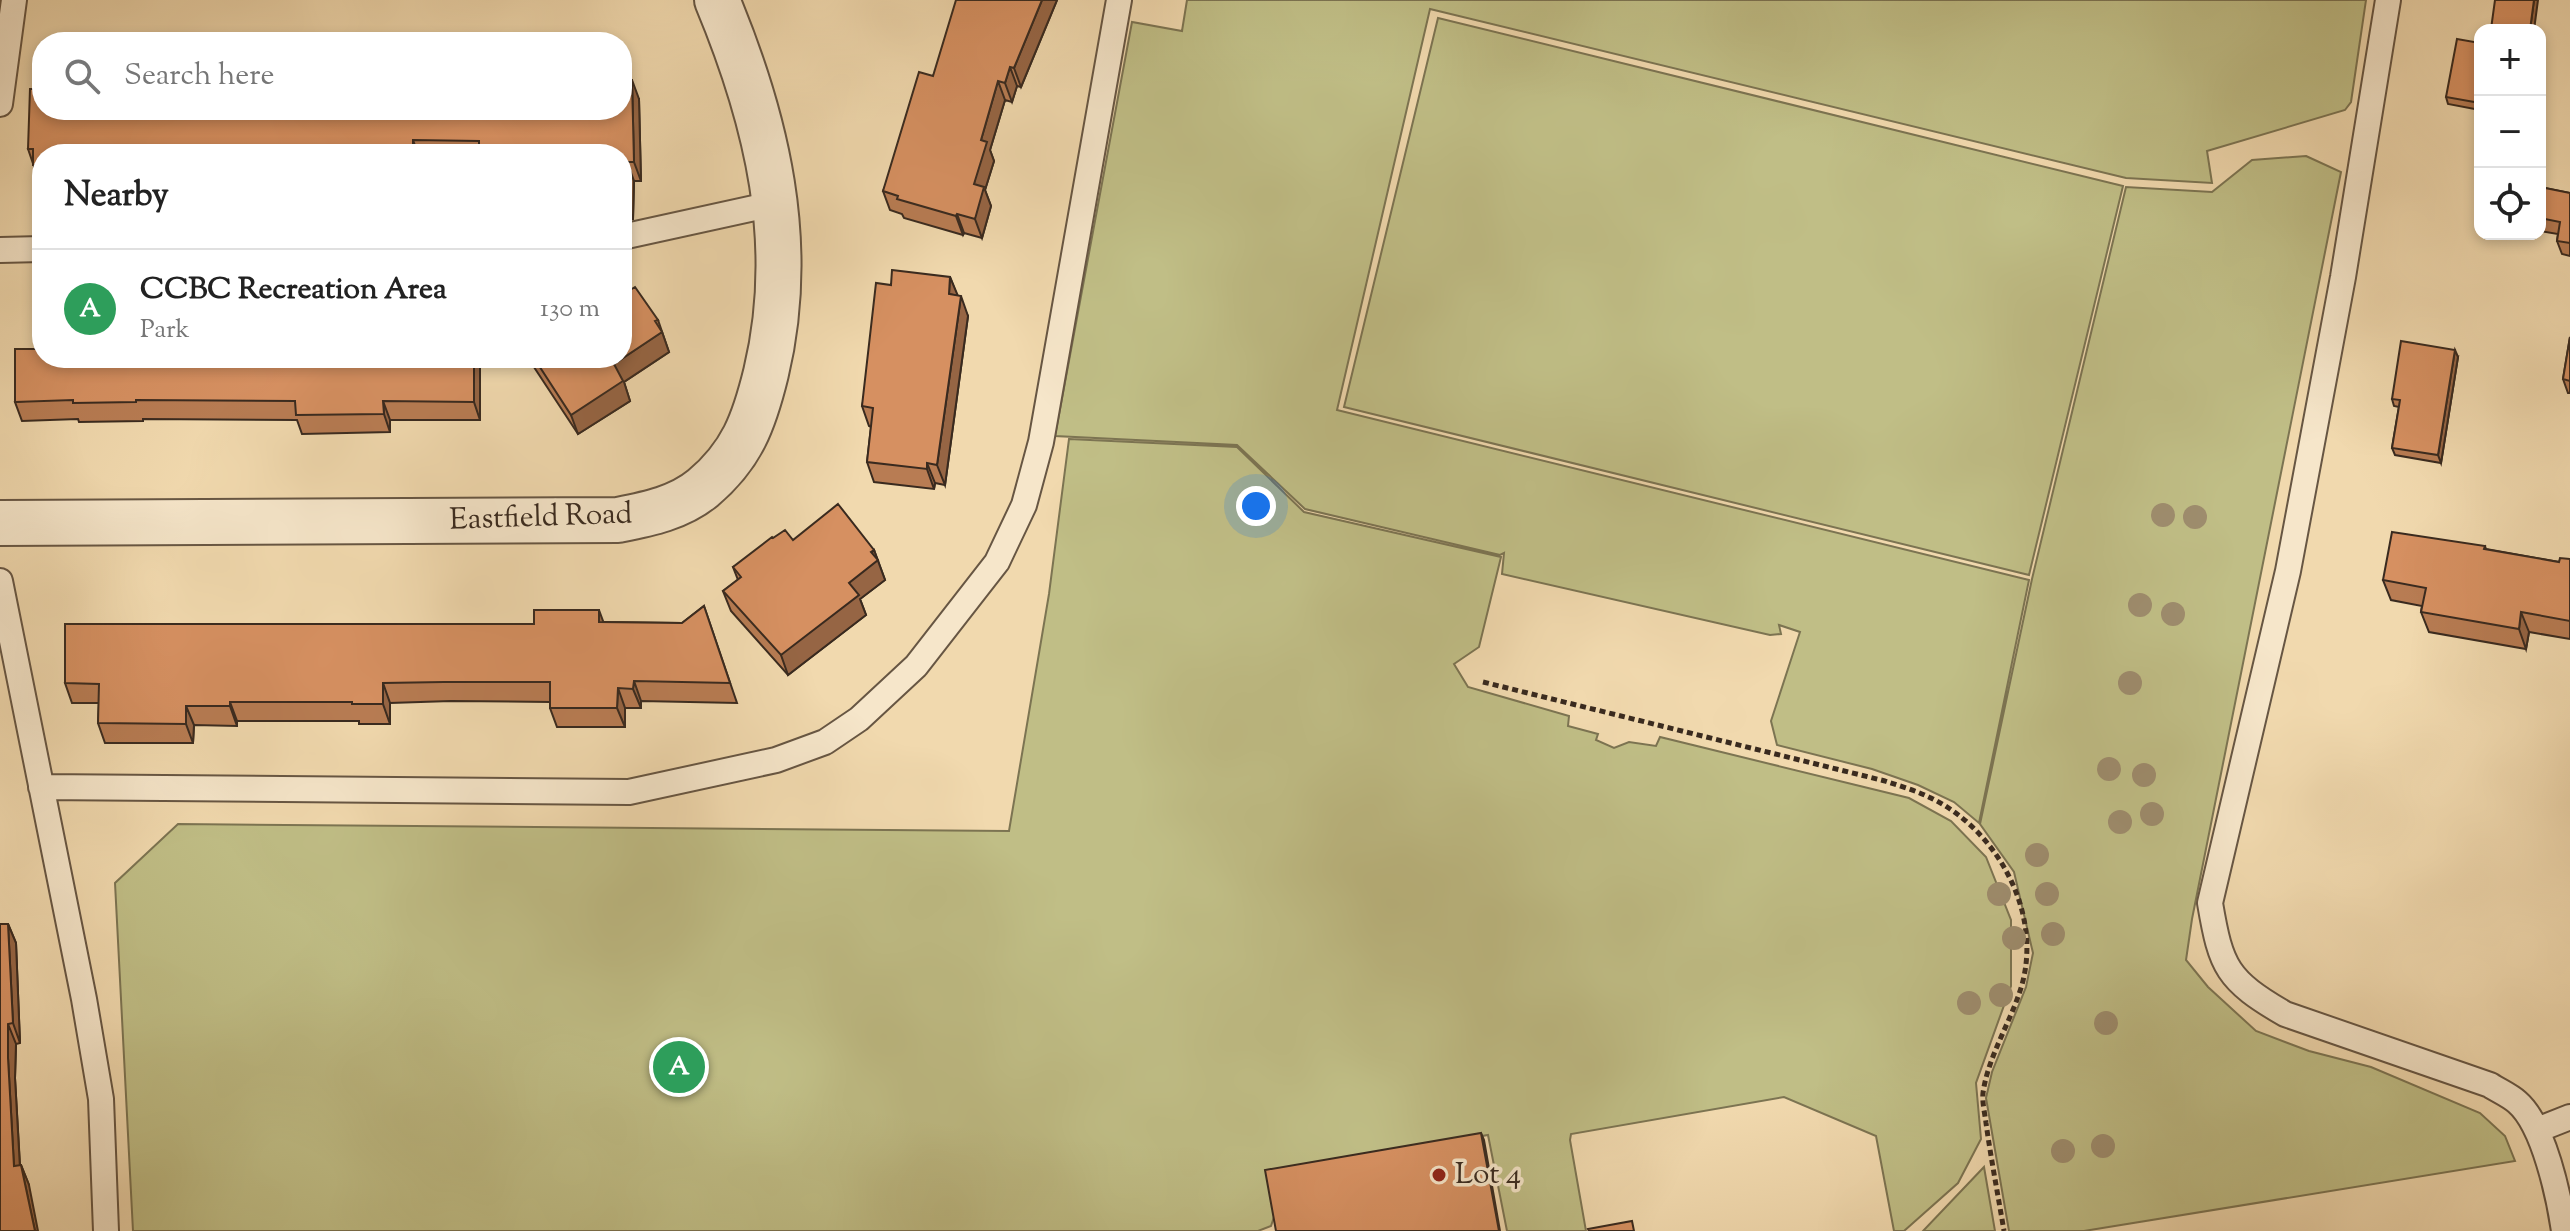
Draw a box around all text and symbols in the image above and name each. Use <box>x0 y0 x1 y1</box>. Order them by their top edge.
map controls <box>2474 24 2546 240</box>
button: + <box>2474 24 2546 96</box>
search box <box>32 32 632 120</box>
icon: search <box>60 54 104 98</box>
text: Search here <box>124 55 274 98</box>
button: − <box>2474 96 2546 168</box>
button: locate <box>2474 168 2546 240</box>
text: Nearby <box>64 172 169 221</box>
text: CCBC Recreation Area <box>140 269 447 312</box>
text: A <box>79 291 101 328</box>
text: 130 m <box>540 291 600 328</box>
text: Park <box>140 312 190 349</box>
your location <box>1236 486 1276 526</box>
street label: Eastfield Road <box>449 493 633 543</box>
pin: A <box>653 1037 705 1097</box>
place label: Lot 4 <box>1455 1154 1521 1197</box>
marker: Lot 4 <box>1430 1166 1448 1184</box>

